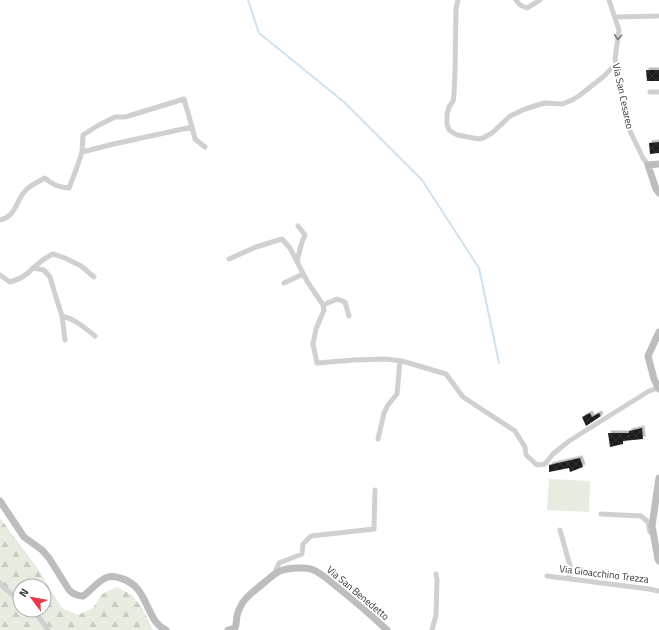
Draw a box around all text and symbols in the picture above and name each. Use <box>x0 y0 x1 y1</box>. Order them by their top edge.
one-way arrow <box>614 34 623 40</box>
street label: Via San Cesareo <box>609 62 637 130</box>
street label: Via Gioacchino Trezza <box>558 561 650 587</box>
street label: Via San Benedetto <box>324 562 392 624</box>
north arrow <box>12 578 52 618</box>
text: N <box>15 585 32 600</box>

